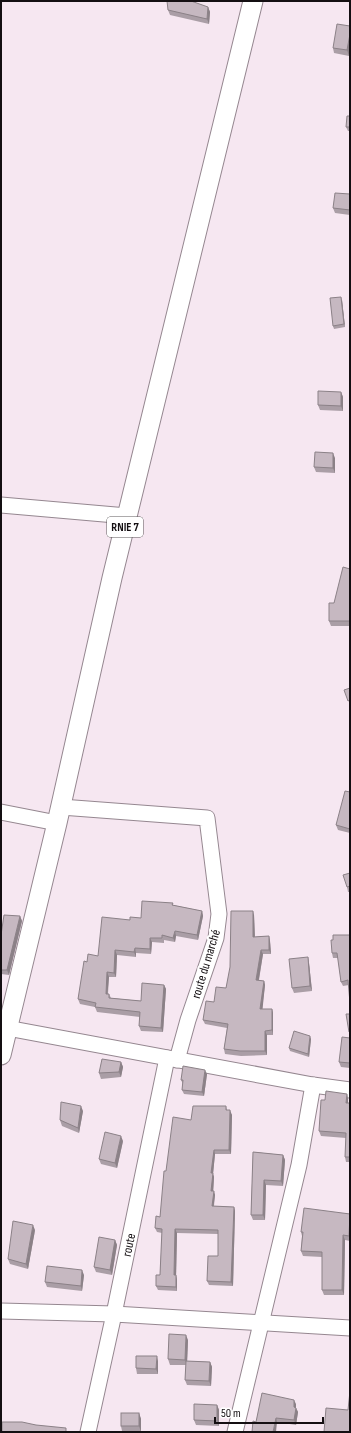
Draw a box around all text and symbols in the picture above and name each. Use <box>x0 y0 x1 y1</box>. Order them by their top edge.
road number: RNIE 7 <box>107 517 143 537</box>
street label: route du marché <box>188 928 224 1000</box>
street label: route <box>119 1232 139 1258</box>
scale bar <box>215 1399 323 1425</box>
text: 50 m <box>221 1406 241 1421</box>

